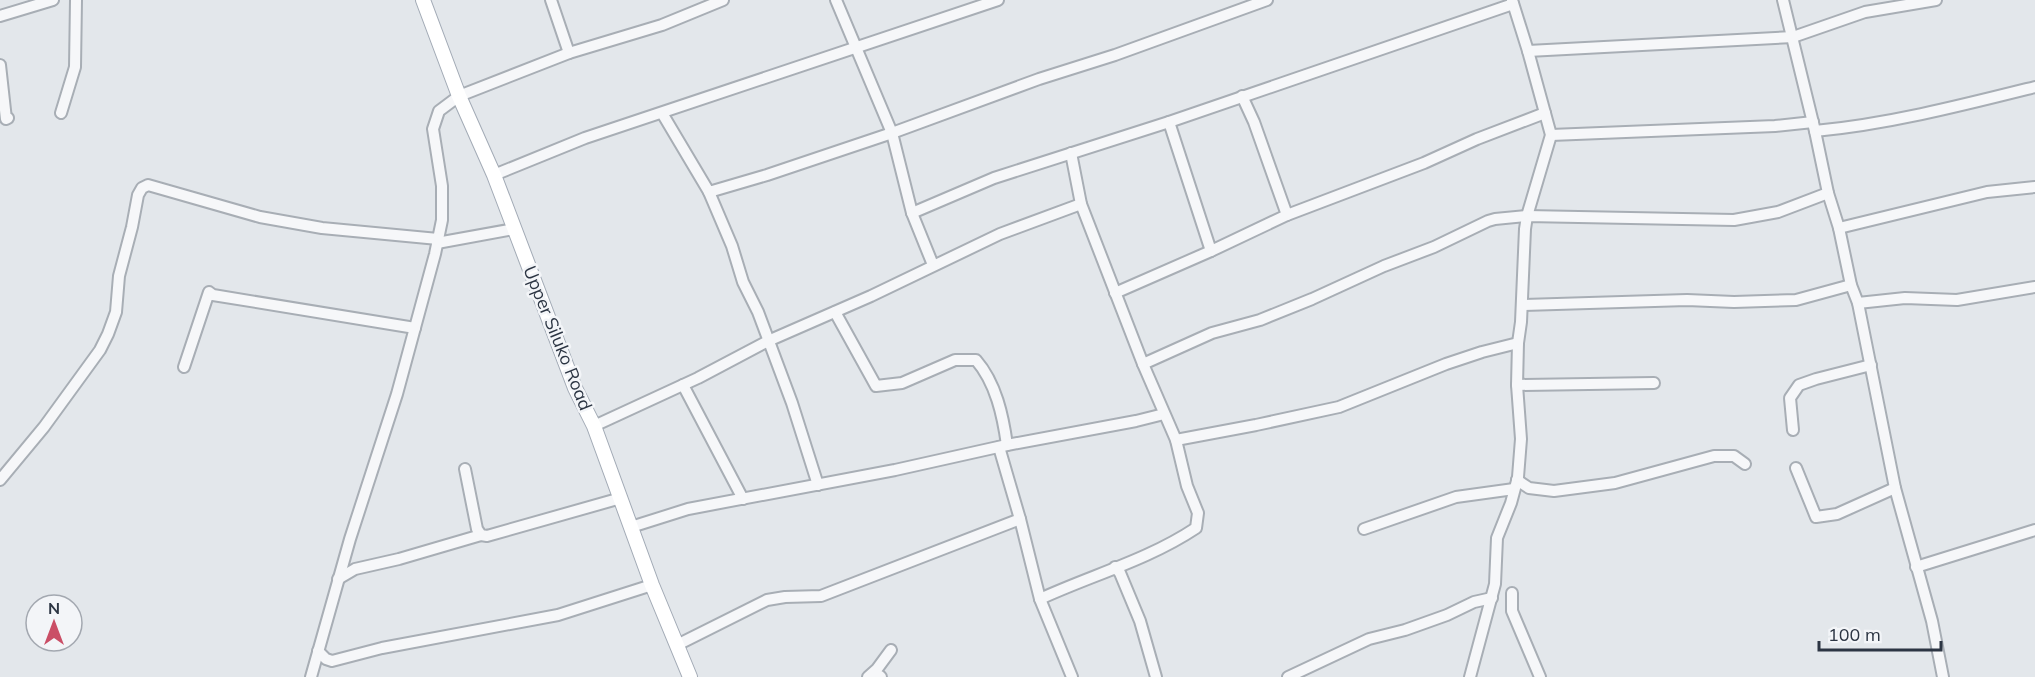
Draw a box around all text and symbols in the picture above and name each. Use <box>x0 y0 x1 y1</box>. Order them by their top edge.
street label: Upper Siluko Road <box>518 262 598 414</box>
north arrow <box>24 593 84 653</box>
text: N <box>48 598 60 618</box>
scale bar <box>1819 614 1940 652</box>
text: 100 m <box>1828 623 1881 646</box>

